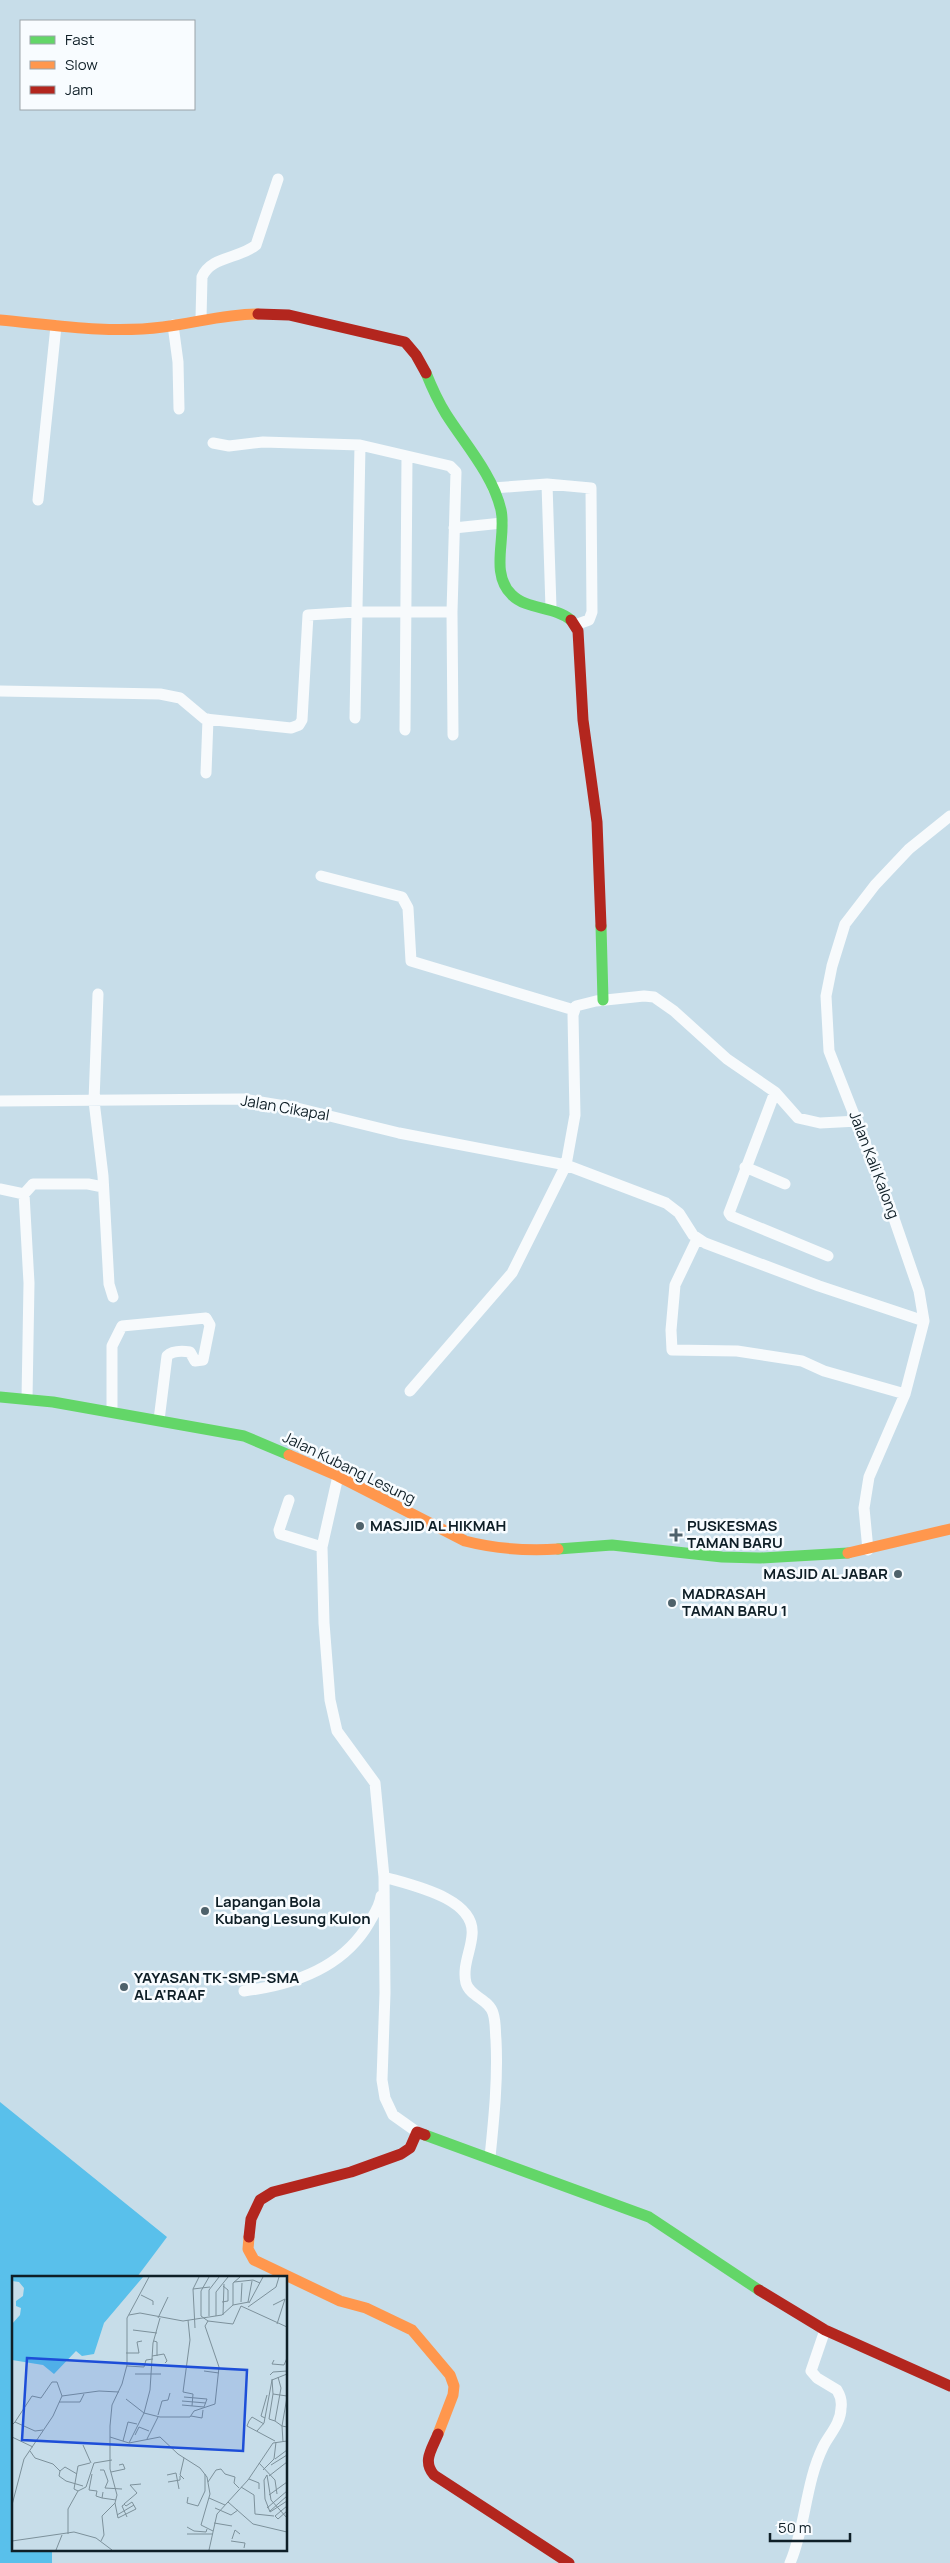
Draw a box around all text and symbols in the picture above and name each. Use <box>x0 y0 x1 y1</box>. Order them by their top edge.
legend <box>20 20 195 110</box>
text: Fast <box>65 29 94 50</box>
text: Slow <box>65 54 98 75</box>
text: Jam <box>65 79 93 100</box>
street label: Jalan Cikapal <box>239 1089 331 1126</box>
street label: Jalan Kali Kalong <box>844 1108 905 1222</box>
street label: Jalan Kubang Lesung <box>279 1426 419 1509</box>
place label: MASJID AL HIKMAH <box>370 1515 506 1536</box>
place label: PUSKESMAS TAMAN BARU <box>687 1515 783 1553</box>
marker: MASJID AL HIKMAH <box>354 1520 366 1532</box>
marker: PUSKESMAS TAMAN BARU <box>669 1528 683 1542</box>
place label: MASJID AL JABAR <box>763 1563 888 1584</box>
marker: MASJID AL JABAR <box>892 1568 904 1580</box>
place label: MADRASAH TAMAN BARU 1 <box>682 1583 787 1621</box>
marker: MADRASAH TAMAN BARU 1 <box>666 1597 678 1609</box>
place label: Lapangan Bola Kubang Lesung Kulon <box>215 1891 371 1929</box>
marker: Lapangan Bola Kubang Lesung Kulon <box>199 1905 211 1917</box>
place label: YAYASAN TK-SMP-SMA AL A'RAAF <box>134 1967 299 2005</box>
marker: YAYASAN TK-SMP-SMA AL A'RAAF <box>118 1981 130 1993</box>
inset map <box>12 2276 288 2550</box>
scale bar <box>770 2510 850 2542</box>
text: 50 m <box>778 2517 812 2538</box>

